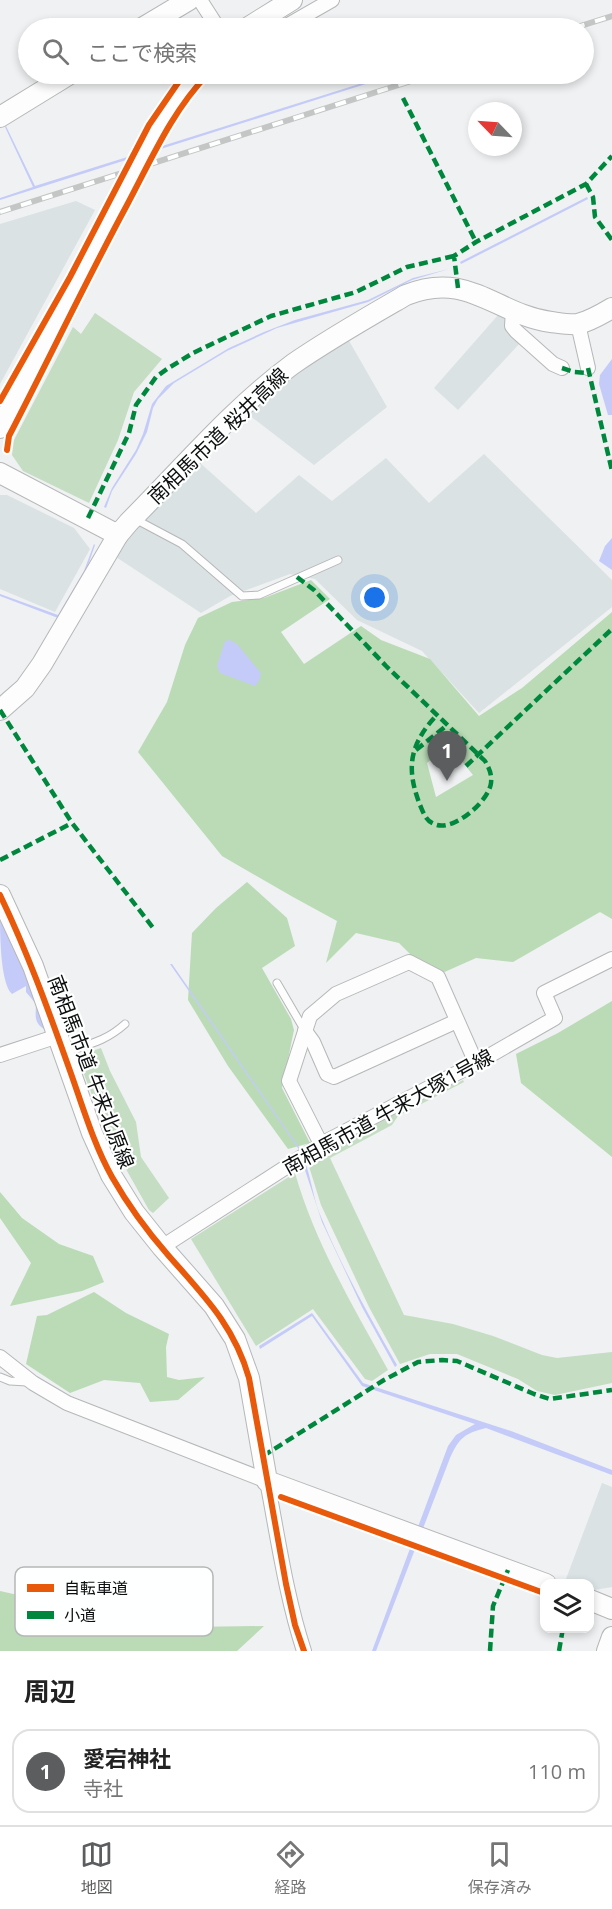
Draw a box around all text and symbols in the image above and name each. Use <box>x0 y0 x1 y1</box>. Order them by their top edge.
search box <box>18 18 594 84</box>
icon: search <box>39 35 72 68</box>
text: ここで検索 <box>87 37 197 67</box>
north arrow <box>468 102 522 156</box>
street label: 南相馬市道 桜井高線 <box>142 362 294 510</box>
your location <box>360 583 389 612</box>
pin: 1 <box>428 732 466 781</box>
street label: 南相馬市道 牛来北原線 <box>42 971 141 1172</box>
street label: 南相馬市道 牛来大塚1号線 <box>278 1042 498 1181</box>
legend <box>15 1567 213 1636</box>
text: 自転車道 <box>64 1577 128 1599</box>
map controls <box>540 1579 594 1633</box>
button: layers <box>540 1579 594 1633</box>
text: 小道 <box>64 1604 96 1626</box>
text: 周辺 <box>24 1673 76 1709</box>
text: 愛宕神社 <box>83 1743 171 1773</box>
text: 1 <box>40 1758 51 1785</box>
text: 110 m <box>528 1758 586 1785</box>
text: 寺社 <box>83 1775 123 1802</box>
tab: 地図 <box>80 1838 113 1898</box>
tab: 経路 <box>274 1838 307 1898</box>
tab: 保存済み <box>468 1838 532 1898</box>

